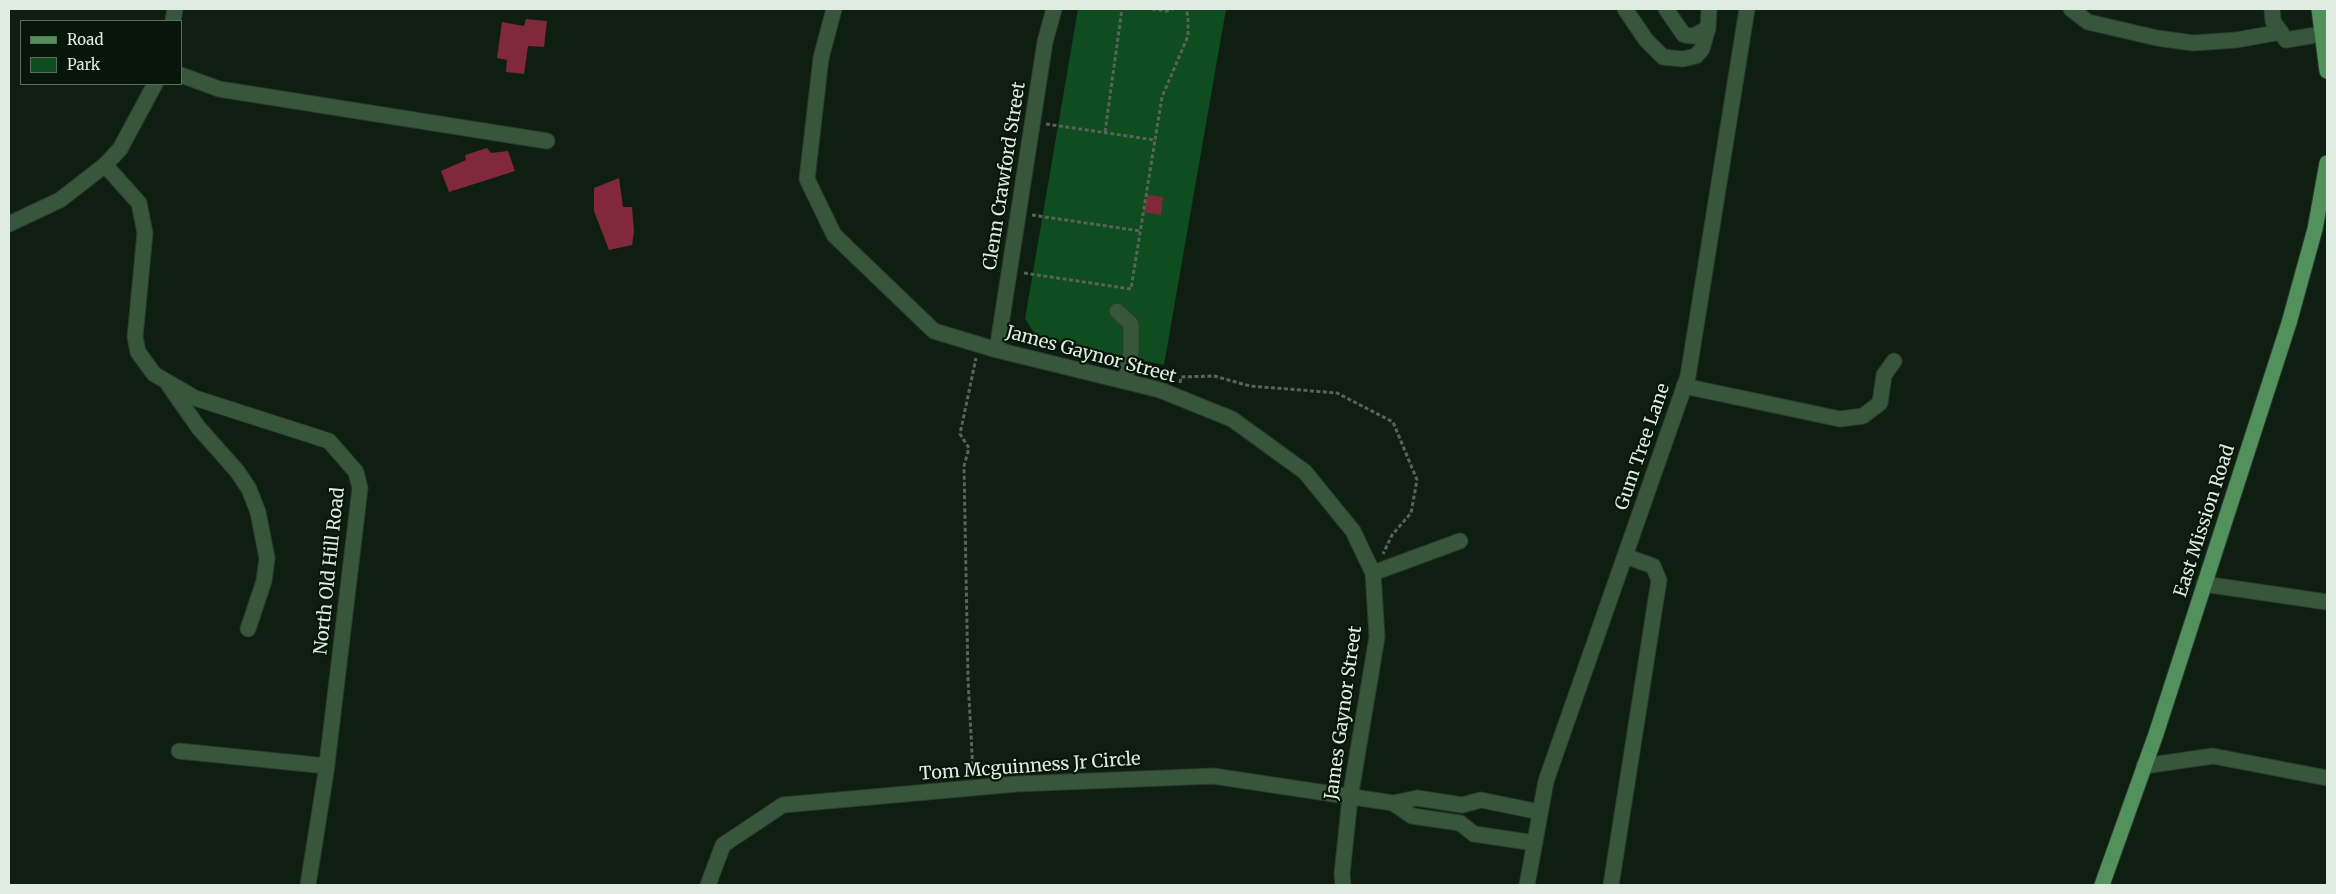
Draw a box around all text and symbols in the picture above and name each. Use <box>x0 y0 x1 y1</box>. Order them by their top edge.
legend <box>20 20 182 85</box>
text: Road <box>67 30 103 49</box>
text: Park <box>67 55 100 74</box>
street label: Clenn Crawford Street <box>979 80 1031 272</box>
street label: James Gaynor Street <box>1004 322 1178 388</box>
street label: Gum Tree Lane <box>1611 381 1675 513</box>
street label: East Mission Road <box>2170 442 2240 600</box>
street label: North Old Hill Road <box>310 486 350 656</box>
street label: James Gaynor Street <box>1321 625 1367 801</box>
street label: Tom Mcguinness Jr Circle <box>919 748 1141 786</box>

